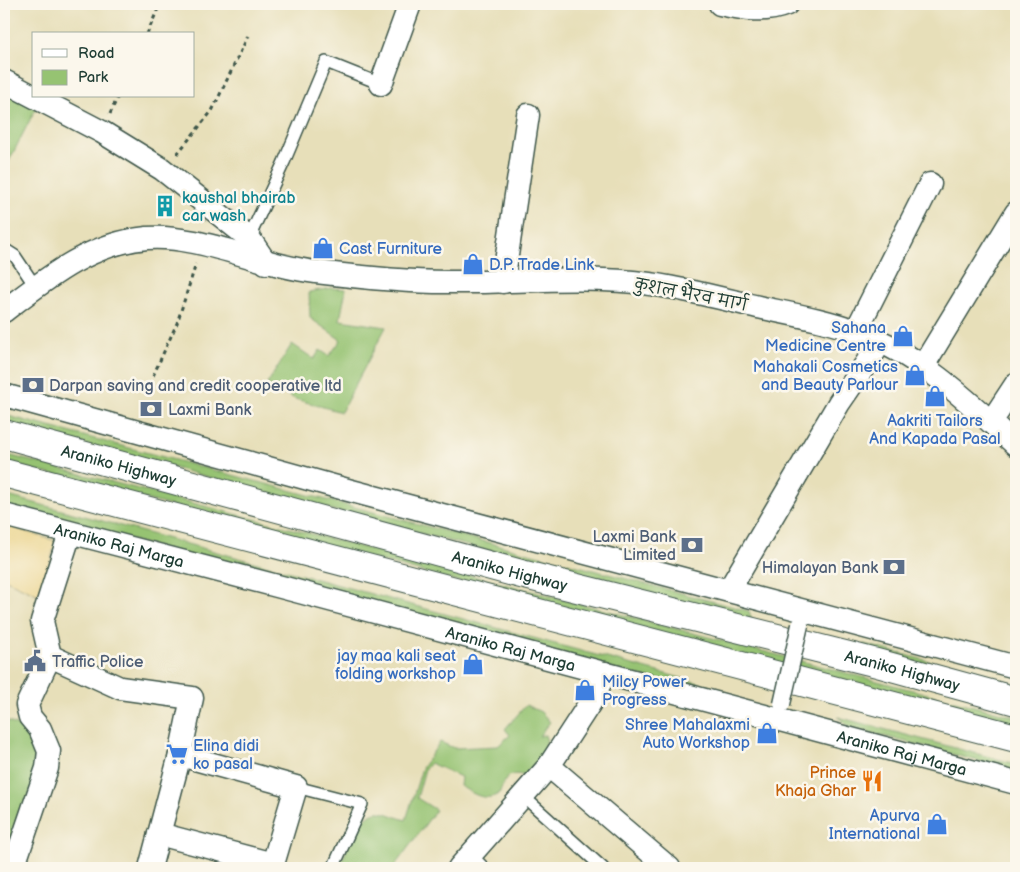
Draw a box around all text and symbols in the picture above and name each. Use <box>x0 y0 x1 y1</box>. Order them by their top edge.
legend <box>32 32 195 98</box>
text: Road <box>78 44 114 63</box>
text: Park <box>78 68 109 87</box>
place label: kaushal bhairab car wash <box>182 189 295 226</box>
building icon: kaushal bhairab car wash <box>152 193 178 219</box>
shop icon: Cast Furniture <box>310 235 336 261</box>
place label: Cast Furniture <box>339 240 443 259</box>
shop icon: D.P. Trade Link <box>460 251 486 277</box>
place label: D.P. Trade Link <box>489 256 594 275</box>
street label: कुशल‌ भैरव मार्ग <box>632 269 751 318</box>
place label: Sahana Medicine Centre <box>765 319 887 356</box>
shop icon: Sahana Medicine Centre <box>890 323 916 349</box>
place label: Mahakali Cosmetics and Beauty Parlour <box>753 358 898 395</box>
shop icon: Mahakali Cosmetics and Beauty Parlour <box>902 362 928 388</box>
bank icon: Darpan saving and credit cooperative ltd <box>20 372 46 398</box>
place label: Darpan saving and credit cooperative ltd <box>49 377 342 396</box>
shop icon: Aakriti Tailors And Kapada Pasal <box>922 383 948 409</box>
bank icon: Laxmi Bank <box>138 396 164 422</box>
place label: Laxmi Bank <box>168 401 252 420</box>
place label: Aakriti Tailors And Kapada Pasal <box>869 412 1001 449</box>
street label: Araniko Highway <box>59 442 179 491</box>
street label: Araniko Raj Marga <box>52 520 186 572</box>
place label: Laxmi Bank Limited <box>593 528 676 565</box>
bank icon: Laxmi Bank Limited <box>679 532 705 558</box>
street label: Araniko Highway <box>450 548 570 596</box>
bank icon: Himalayan Bank <box>881 554 907 580</box>
place label: Himalayan Bank <box>762 559 878 578</box>
street label: Araniko Raj Marga <box>444 623 577 676</box>
place label: jay maa kali seat folding workshop <box>335 647 456 684</box>
street label: Araniko Highway <box>843 647 962 696</box>
public building icon: Traffic Police <box>22 648 48 674</box>
shop icon: jay maa kali seat folding workshop <box>460 651 486 677</box>
place label: Traffic Police <box>52 653 144 672</box>
place label: Milcy Power Progress <box>602 673 686 710</box>
shop icon: Milcy Power Progress <box>572 677 598 703</box>
place label: Shree Mahalaxmi Auto Workshop <box>625 716 750 753</box>
shop icon: Shree Mahalaxmi Auto Workshop <box>754 720 780 746</box>
street label: Araniko Raj Marga <box>835 728 969 780</box>
place label: Elina didi ko pasal <box>193 737 259 774</box>
supermarket icon: Elina didi ko pasal <box>164 741 190 767</box>
place label: Prince Khaja Ghar <box>775 764 857 801</box>
restaurant icon: Prince Khaja Ghar <box>859 768 885 794</box>
place label: Apurva International <box>829 807 920 844</box>
shop icon: Apurva International <box>924 811 950 837</box>

